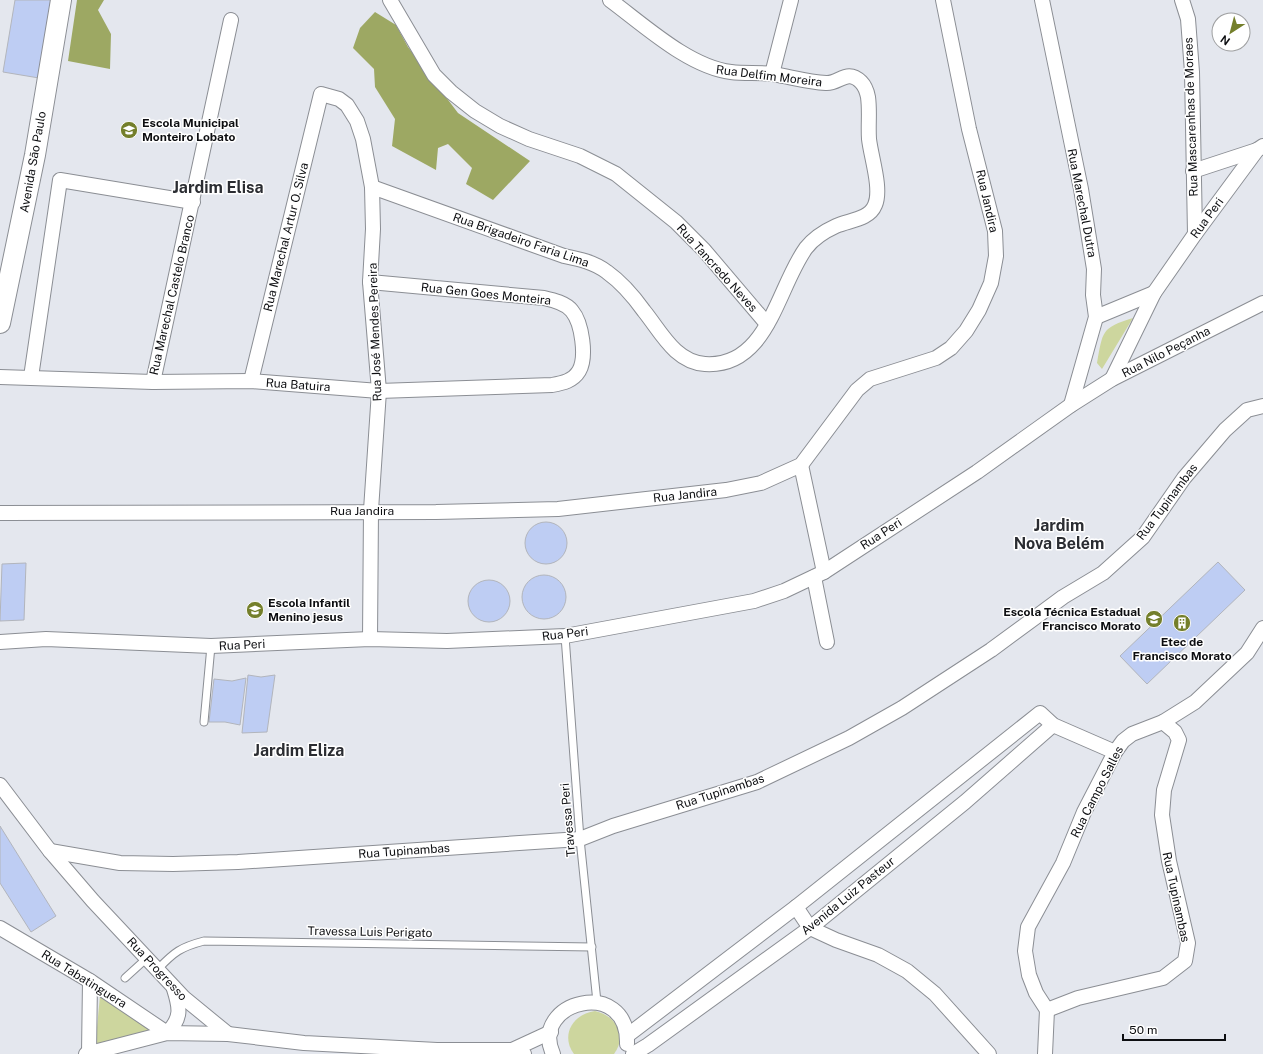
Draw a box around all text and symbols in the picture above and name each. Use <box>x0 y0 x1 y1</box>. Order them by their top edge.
north arrow <box>1211 12 1251 52</box>
text: N <box>1218 33 1232 47</box>
street label: Rua Mascarenhas de Moraes <box>1181 37 1201 197</box>
street label: Rua Delfim Moreira <box>715 63 823 89</box>
street label: Avenida São Paulo <box>17 110 49 214</box>
place label: Escola Municipal Monteiro Lobato <box>142 116 239 144</box>
school or university icon: Escola Municipal Monteiro Lobato <box>119 120 139 140</box>
street label: Rua Marechal Dutra <box>1065 147 1099 259</box>
street label: Rua Marechal Artur O. Silva <box>261 161 311 313</box>
street label: Rua Jandira <box>973 168 1001 234</box>
district label: Jardim Elisa <box>172 178 264 197</box>
street label: Rua Peri <box>1188 195 1226 241</box>
street label: Rua Brigadeiro Faria Lima <box>451 210 591 270</box>
street label: Rua Marechal Castelo Branco <box>147 213 197 376</box>
street label: Rua Tancredo Neves <box>674 221 760 315</box>
street label: Rua José Mendes Pereira <box>366 262 384 402</box>
street label: Rua Gen Goes Monteira <box>420 280 552 308</box>
street label: Rua Nilo Peçanha <box>1119 324 1213 380</box>
street label: Rua Batuira <box>265 376 331 394</box>
street label: Rua Tupinambas <box>1134 461 1200 543</box>
street label: Rua Jandira <box>652 485 718 505</box>
street label: Rua Jandira <box>330 504 394 518</box>
street label: Rua Peri <box>858 515 904 553</box>
district label: Jardim Nova Belém <box>1014 516 1104 553</box>
place label: Escola Infantil Menino jesus <box>268 596 350 624</box>
school or university icon: Escola Infantil Menino jesus <box>245 600 265 620</box>
place label: Escola Técnica Estadual Francisco Morato <box>1003 605 1141 633</box>
school or university icon: Escola Técnica Estadual Francisco Morato <box>1144 609 1164 629</box>
building icon: Etec de Francisco Morato <box>1172 613 1192 633</box>
street label: Rua Peri <box>541 624 589 644</box>
place label: Etec de Francisco Morato <box>1132 635 1232 663</box>
street label: Rua Peri <box>218 637 266 653</box>
district label: Jardim Eliza <box>254 741 344 760</box>
street label: Rua Campo Salles <box>1068 744 1126 840</box>
street label: Rua Tupinambas <box>674 771 766 813</box>
street label: Travessa Peri <box>558 782 578 857</box>
street label: Rua Tupinambas <box>358 841 450 861</box>
street label: Rua Tupinambas <box>1160 851 1192 943</box>
street label: Avenida Luiz Pasteur <box>799 854 898 938</box>
street label: Travessa Luis Perigato <box>307 924 433 940</box>
street label: Rua Progresso <box>124 935 190 1004</box>
street label: Rua Tabatinguera <box>39 947 129 1011</box>
scale bar <box>1123 1016 1225 1042</box>
text: 50 m <box>1129 1023 1157 1037</box>

